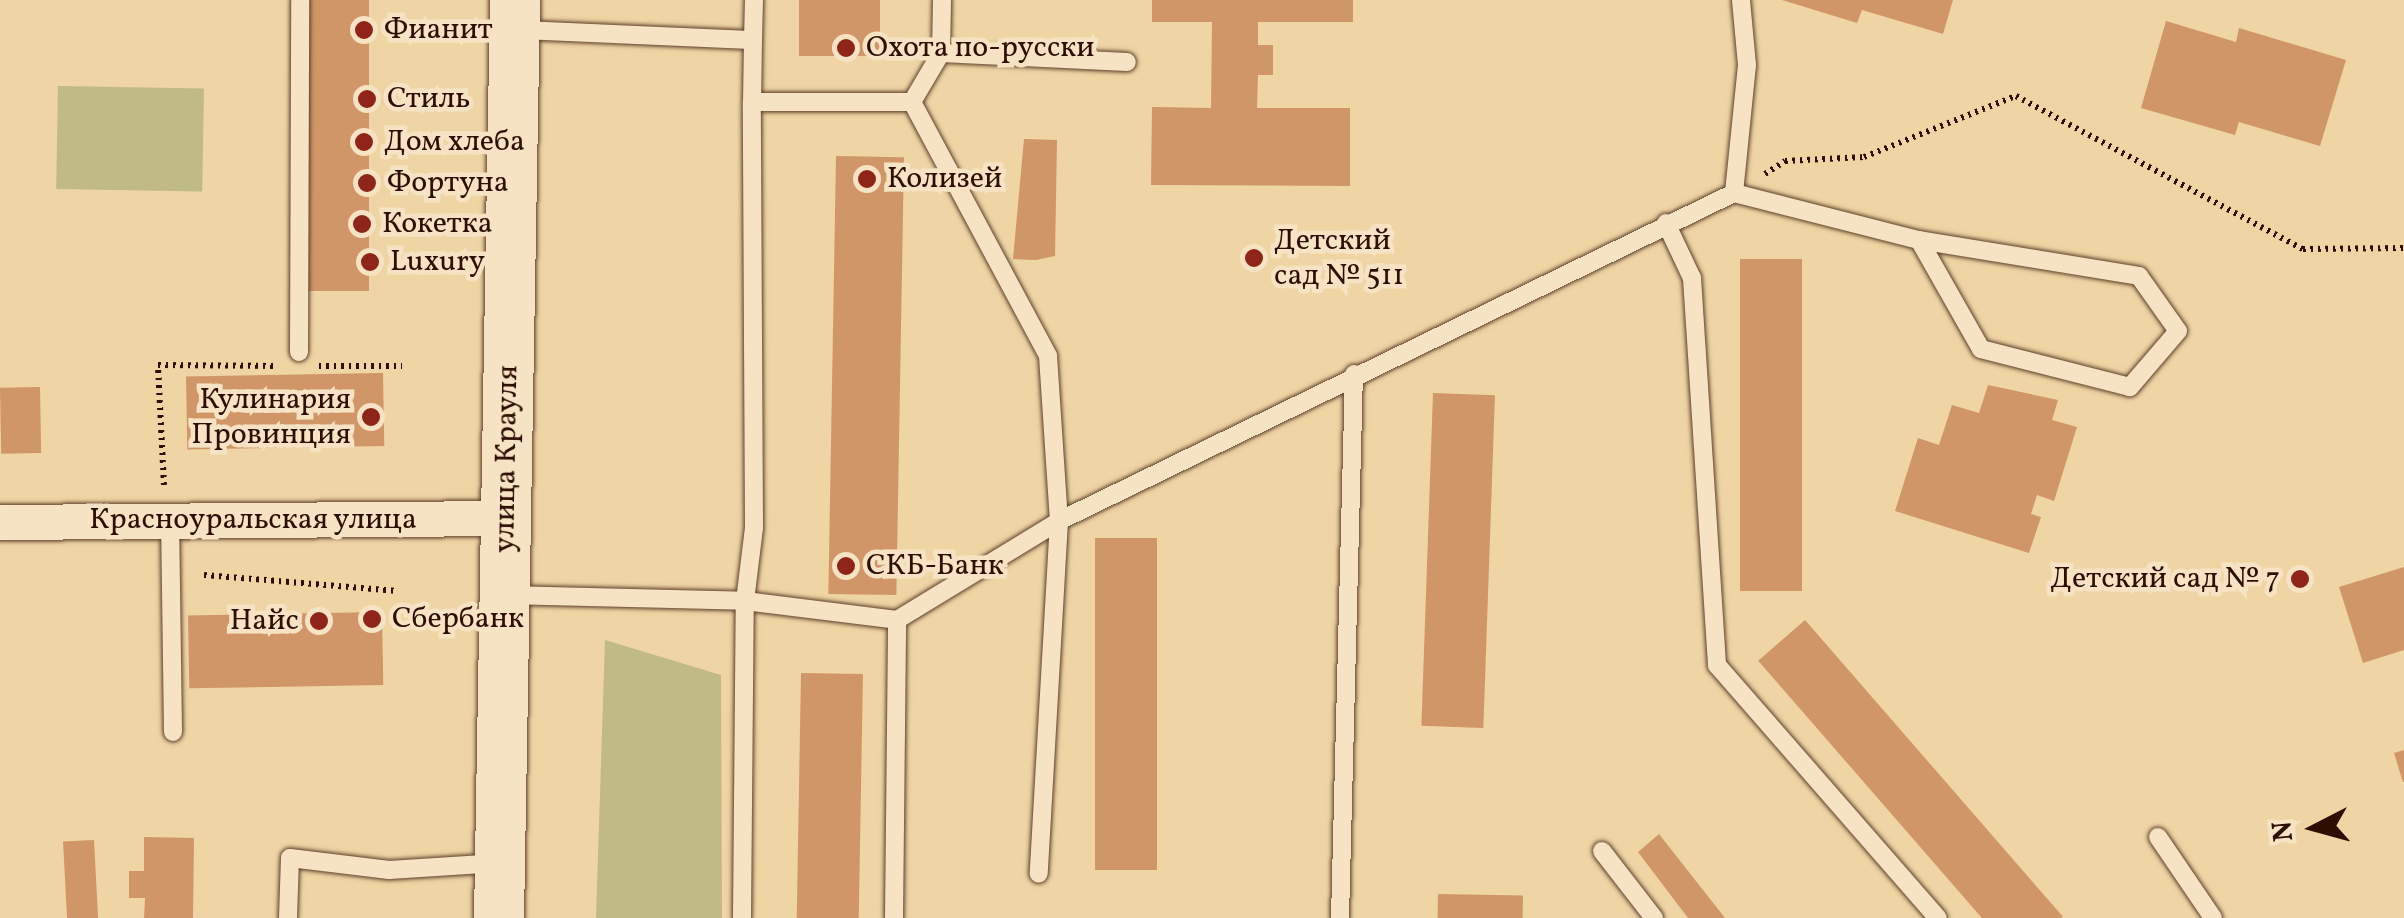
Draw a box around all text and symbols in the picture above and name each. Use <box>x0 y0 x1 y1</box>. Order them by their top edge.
place label: Фианит <box>384 12 493 48</box>
marker: Фианит <box>353 19 375 41</box>
place label: Охота по-русски <box>866 30 1095 66</box>
marker: Охота по-русски <box>835 37 857 59</box>
place label: Стиль <box>387 81 470 117</box>
marker: Стиль <box>356 88 378 110</box>
place label: Дом хлеба <box>384 124 525 160</box>
marker: Дом хлеба <box>353 131 375 153</box>
place label: Колизей <box>887 161 1002 197</box>
place label: Фортуна <box>387 165 509 201</box>
marker: Колизей <box>856 168 878 190</box>
marker: Фортуна <box>356 172 378 194</box>
place label: Кокетка <box>382 206 493 242</box>
marker: Кокетка <box>351 213 373 235</box>
place label: Детский сад № 511 <box>1274 223 1404 294</box>
place label: Luxury <box>390 244 485 280</box>
marker: Детский сад № 511 <box>1243 247 1265 269</box>
marker: Luxury <box>359 251 381 273</box>
street label: улица Крауля <box>487 365 527 553</box>
place label: Кулинария Провинция <box>191 382 351 452</box>
marker: Кулинария Провинция <box>360 406 382 428</box>
street label: Красноуральская улица <box>89 502 417 538</box>
place label: СКБ-Банк <box>866 548 1004 584</box>
marker: СКБ-Банк <box>835 555 857 577</box>
place label: Детский сад № 7 <box>2050 561 2280 597</box>
marker: Детский сад № 7 <box>2289 568 2311 590</box>
place label: Сбербанк <box>392 601 524 637</box>
place label: Найс <box>230 603 299 639</box>
marker: Сбербанк <box>361 608 383 630</box>
marker: Найс <box>308 610 330 632</box>
north arrow <box>2264 778 2364 878</box>
text: N <box>2263 819 2304 843</box>

